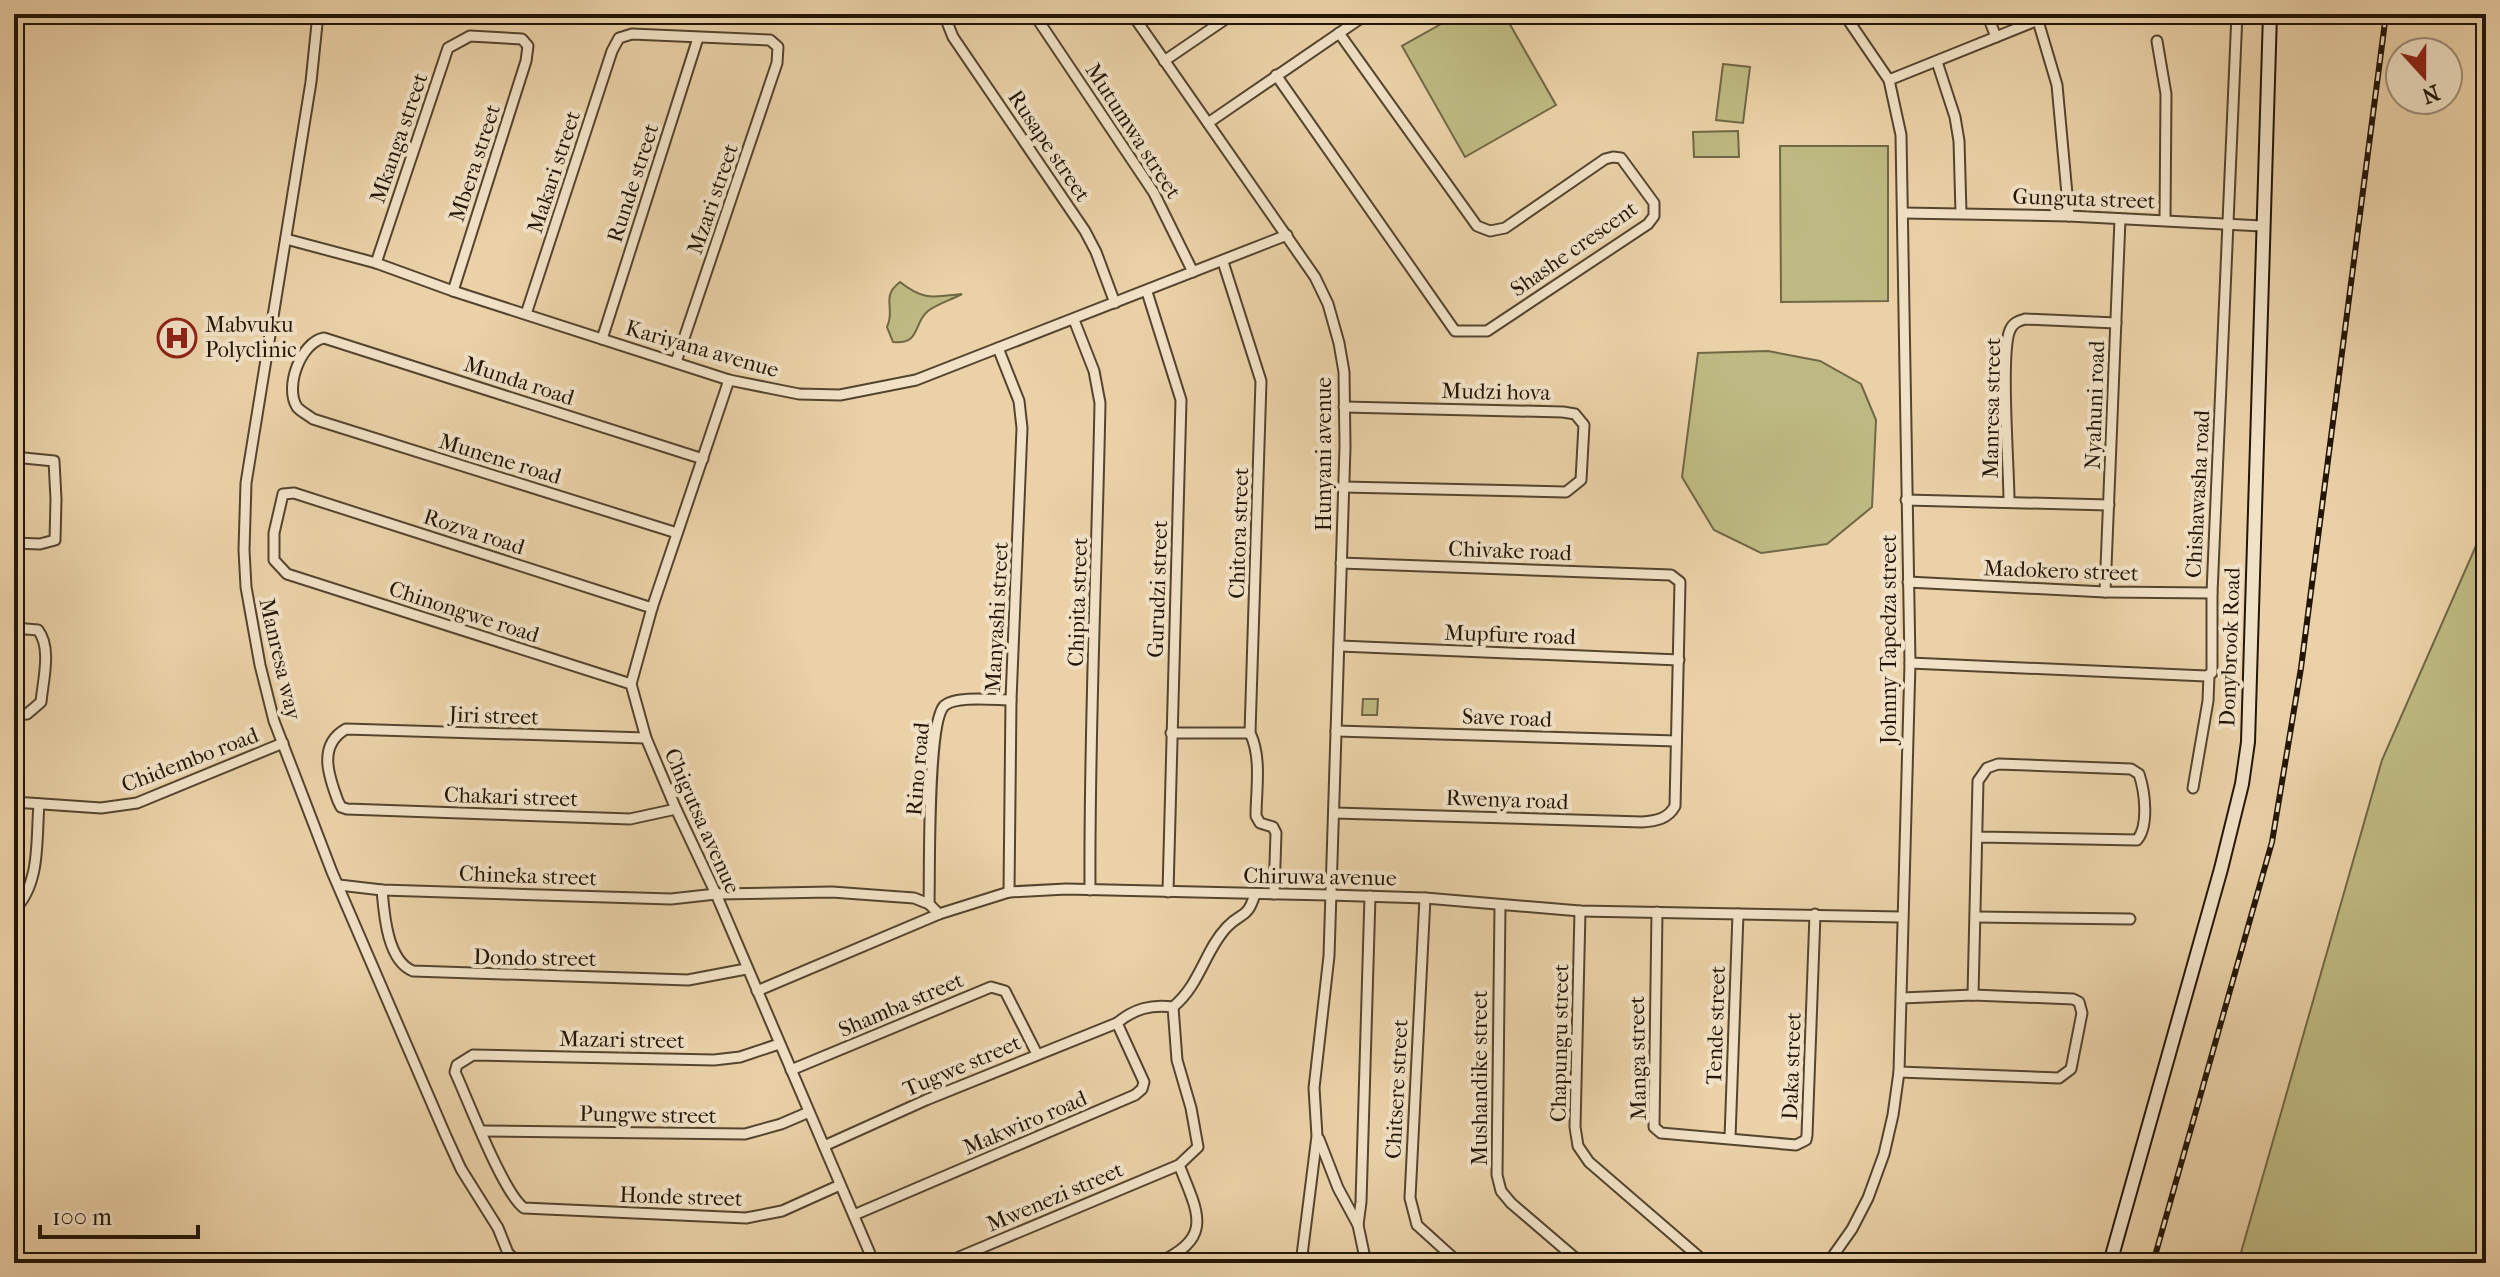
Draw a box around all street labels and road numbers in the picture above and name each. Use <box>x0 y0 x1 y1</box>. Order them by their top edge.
street label: Mutumwa street <box>1080 58 1187 204</box>
street label: Mkanga street <box>365 69 433 206</box>
street label: Rusape street <box>1002 85 1096 207</box>
street label: Mbera street <box>444 101 506 225</box>
street label: Makari street <box>522 107 586 236</box>
street label: Runde street <box>602 120 664 246</box>
street label: Mzari street <box>682 140 744 258</box>
street label: Gunguta street <box>2012 184 2156 214</box>
street label: Shashe crescent <box>1506 196 1642 302</box>
street label: Kariyana avenue <box>622 315 782 383</box>
street label: Manresa street <box>1978 337 2006 479</box>
street label: Nyahuni road <box>2080 339 2110 470</box>
street label: Munda road <box>461 351 578 411</box>
street label: Hunyani avenue <box>1311 377 1337 531</box>
street label: Mudzi hova <box>1441 378 1552 406</box>
street label: Chishawasha road <box>2181 408 2215 579</box>
street label: Munene road <box>436 428 565 490</box>
street label: Chitora street <box>1224 467 1254 599</box>
street label: Rozva road <box>420 503 529 561</box>
street label: Gurudzi street <box>1143 520 1173 658</box>
street label: Johnny Tapedza street <box>1876 534 1902 746</box>
street label: Chivake road <box>1448 536 1573 566</box>
street label: Chipita street <box>1063 537 1093 667</box>
street label: Manyashi street <box>980 541 1014 693</box>
street label: Madokero street <box>1983 555 2139 587</box>
street label: Donybrook Road <box>2214 566 2246 727</box>
street label: Chinongwe road <box>386 575 543 649</box>
street label: Manresa way <box>253 596 307 724</box>
street label: Mupfure road <box>1444 620 1577 650</box>
street label: Jiri street <box>447 701 540 731</box>
street label: Save road <box>1462 703 1553 733</box>
street label: Rino road <box>901 720 935 817</box>
street label: Chidembo road <box>118 722 263 798</box>
street label: Chigutsa avenue <box>658 744 746 898</box>
street label: Chakari street <box>444 782 579 812</box>
street label: Rwenya road <box>1445 785 1570 815</box>
street label: Chineka street <box>459 861 598 891</box>
street label: Chiruwa avenue <box>1243 863 1397 891</box>
street label: Dondo street <box>473 944 597 972</box>
street label: Chapungu street <box>1546 963 1574 1122</box>
street label: Tende street <box>1701 965 1731 1085</box>
street label: Shamba street <box>835 967 968 1043</box>
street label: Mushandike street <box>1467 990 1493 1166</box>
street label: Manga street <box>1624 995 1652 1120</box>
street label: Daka street <box>1777 1011 1807 1120</box>
street label: Chitsere street <box>1380 1018 1414 1160</box>
street label: Mazari street <box>559 1026 685 1054</box>
street label: Tugwe street <box>899 1029 1025 1102</box>
street label: Makwiro road <box>959 1085 1092 1161</box>
street label: Pungwe street <box>579 1101 717 1129</box>
street label: Mwenezi street <box>983 1156 1127 1237</box>
street label: Honde street <box>619 1182 743 1212</box>

